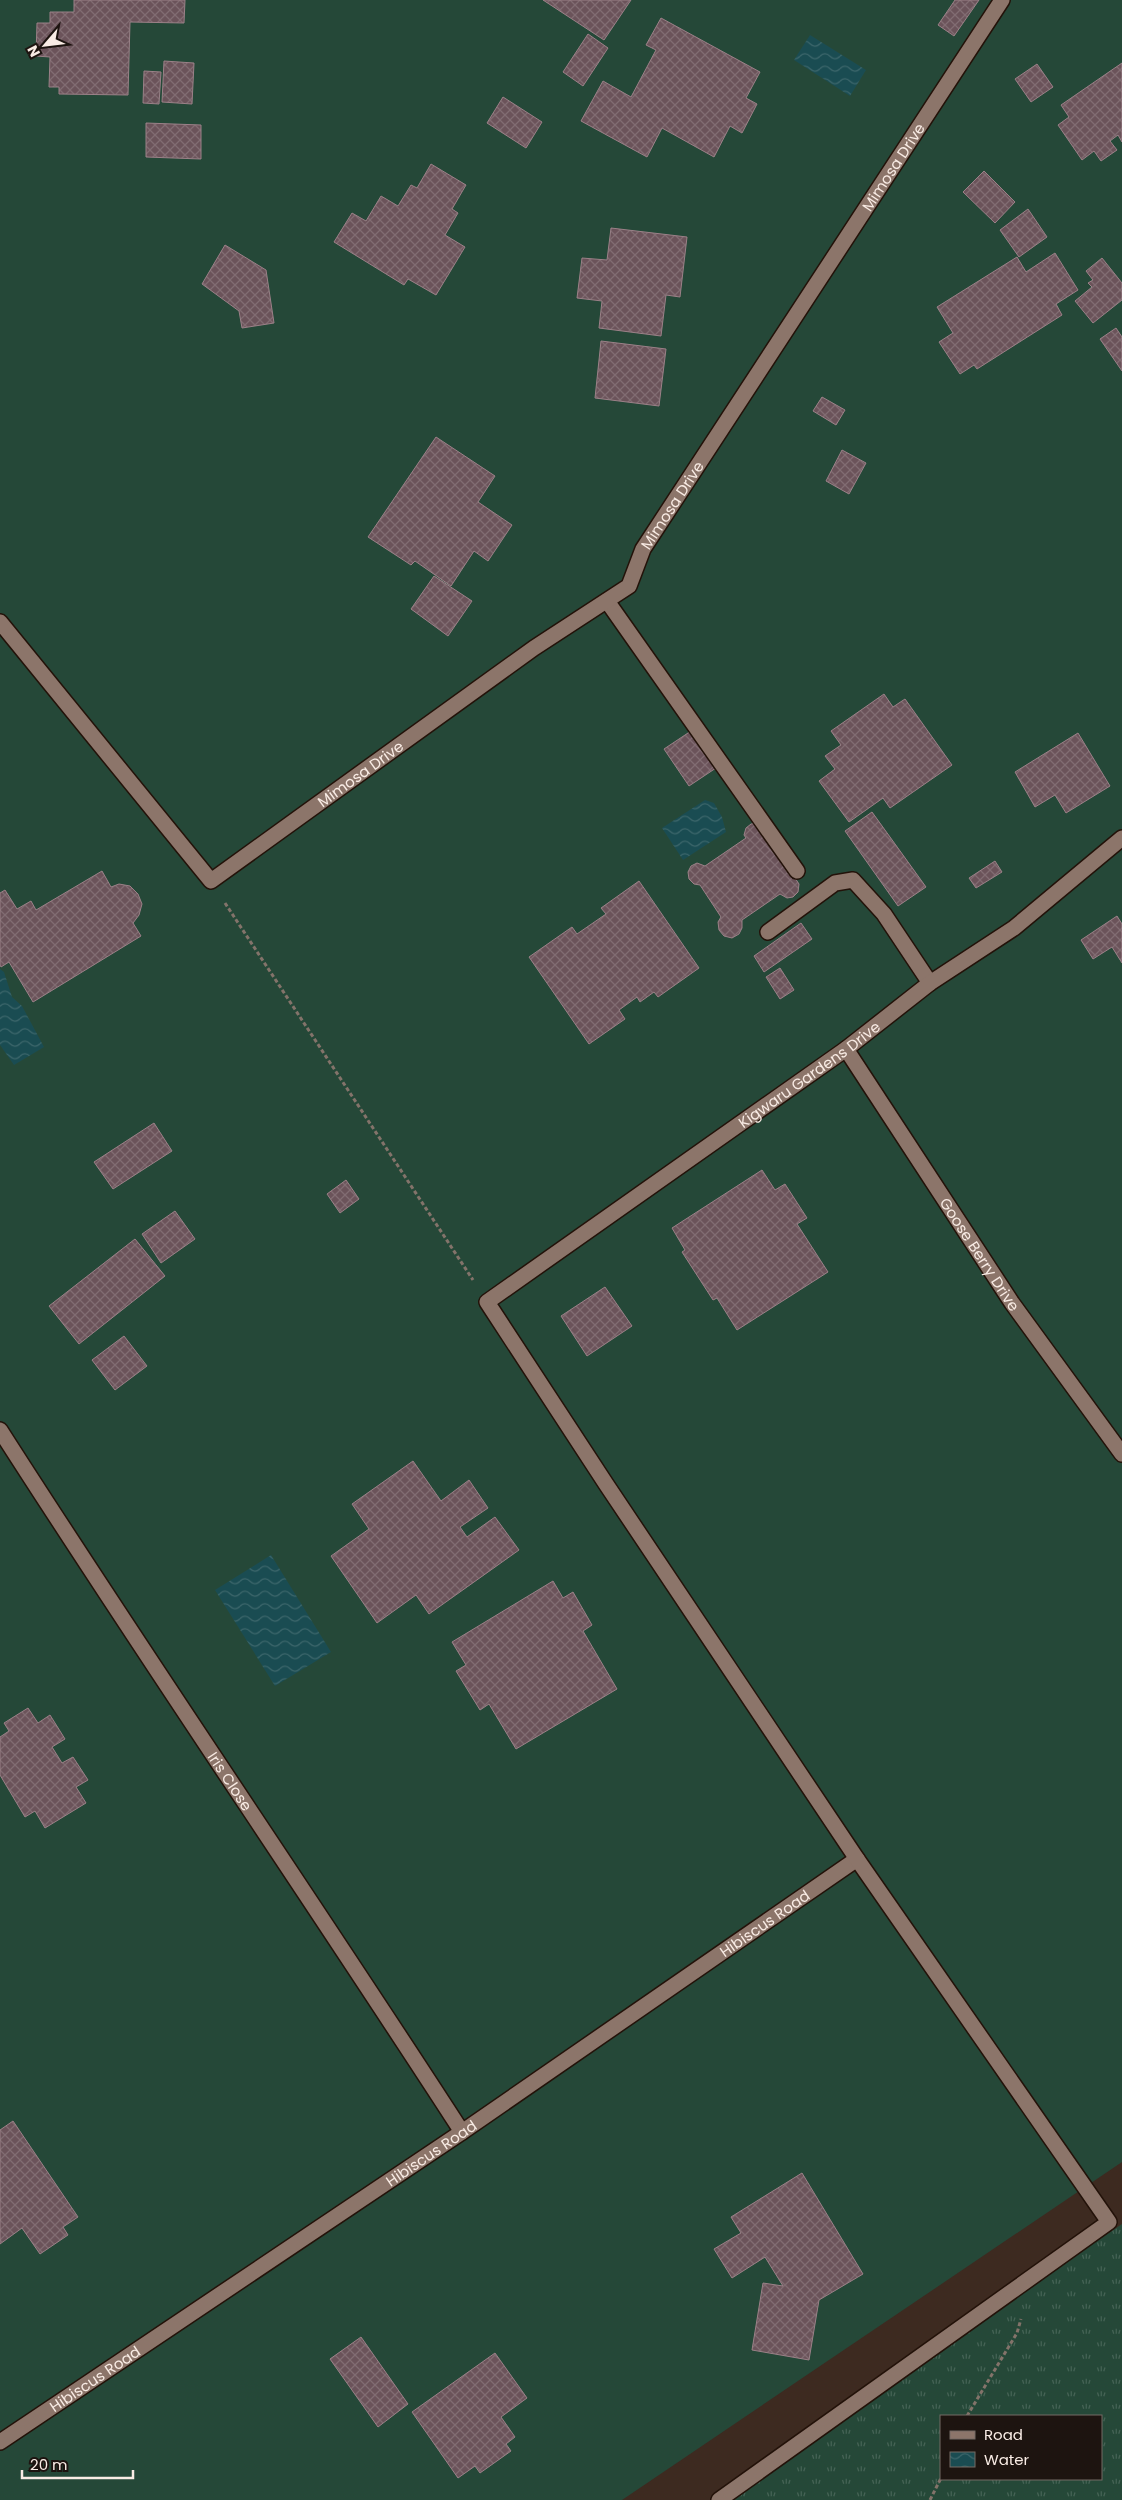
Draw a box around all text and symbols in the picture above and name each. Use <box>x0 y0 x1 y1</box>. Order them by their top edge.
north arrow <box>20 20 70 70</box>
text: N <box>22 42 45 60</box>
street label: Mimosa Drive <box>856 119 929 215</box>
street label: Mimosa Drive <box>635 457 708 553</box>
street label: Mimosa Drive <box>313 735 407 812</box>
street label: Kigwaru Gardens Drive <box>734 1016 884 1132</box>
street label: Goose Berry Drive <box>935 1193 1025 1315</box>
street label: Iris Close <box>203 1747 258 1815</box>
street label: Hibiscus Road <box>715 1884 814 1962</box>
street label: Hibiscus Road <box>381 2115 481 2191</box>
street label: Hibiscus Road <box>45 2340 144 2417</box>
legend <box>940 2415 1102 2480</box>
text: Road <box>984 2424 1023 2445</box>
scale bar <box>22 2448 134 2480</box>
text: Water <box>984 2449 1030 2470</box>
text: 20 m <box>30 2454 68 2475</box>

